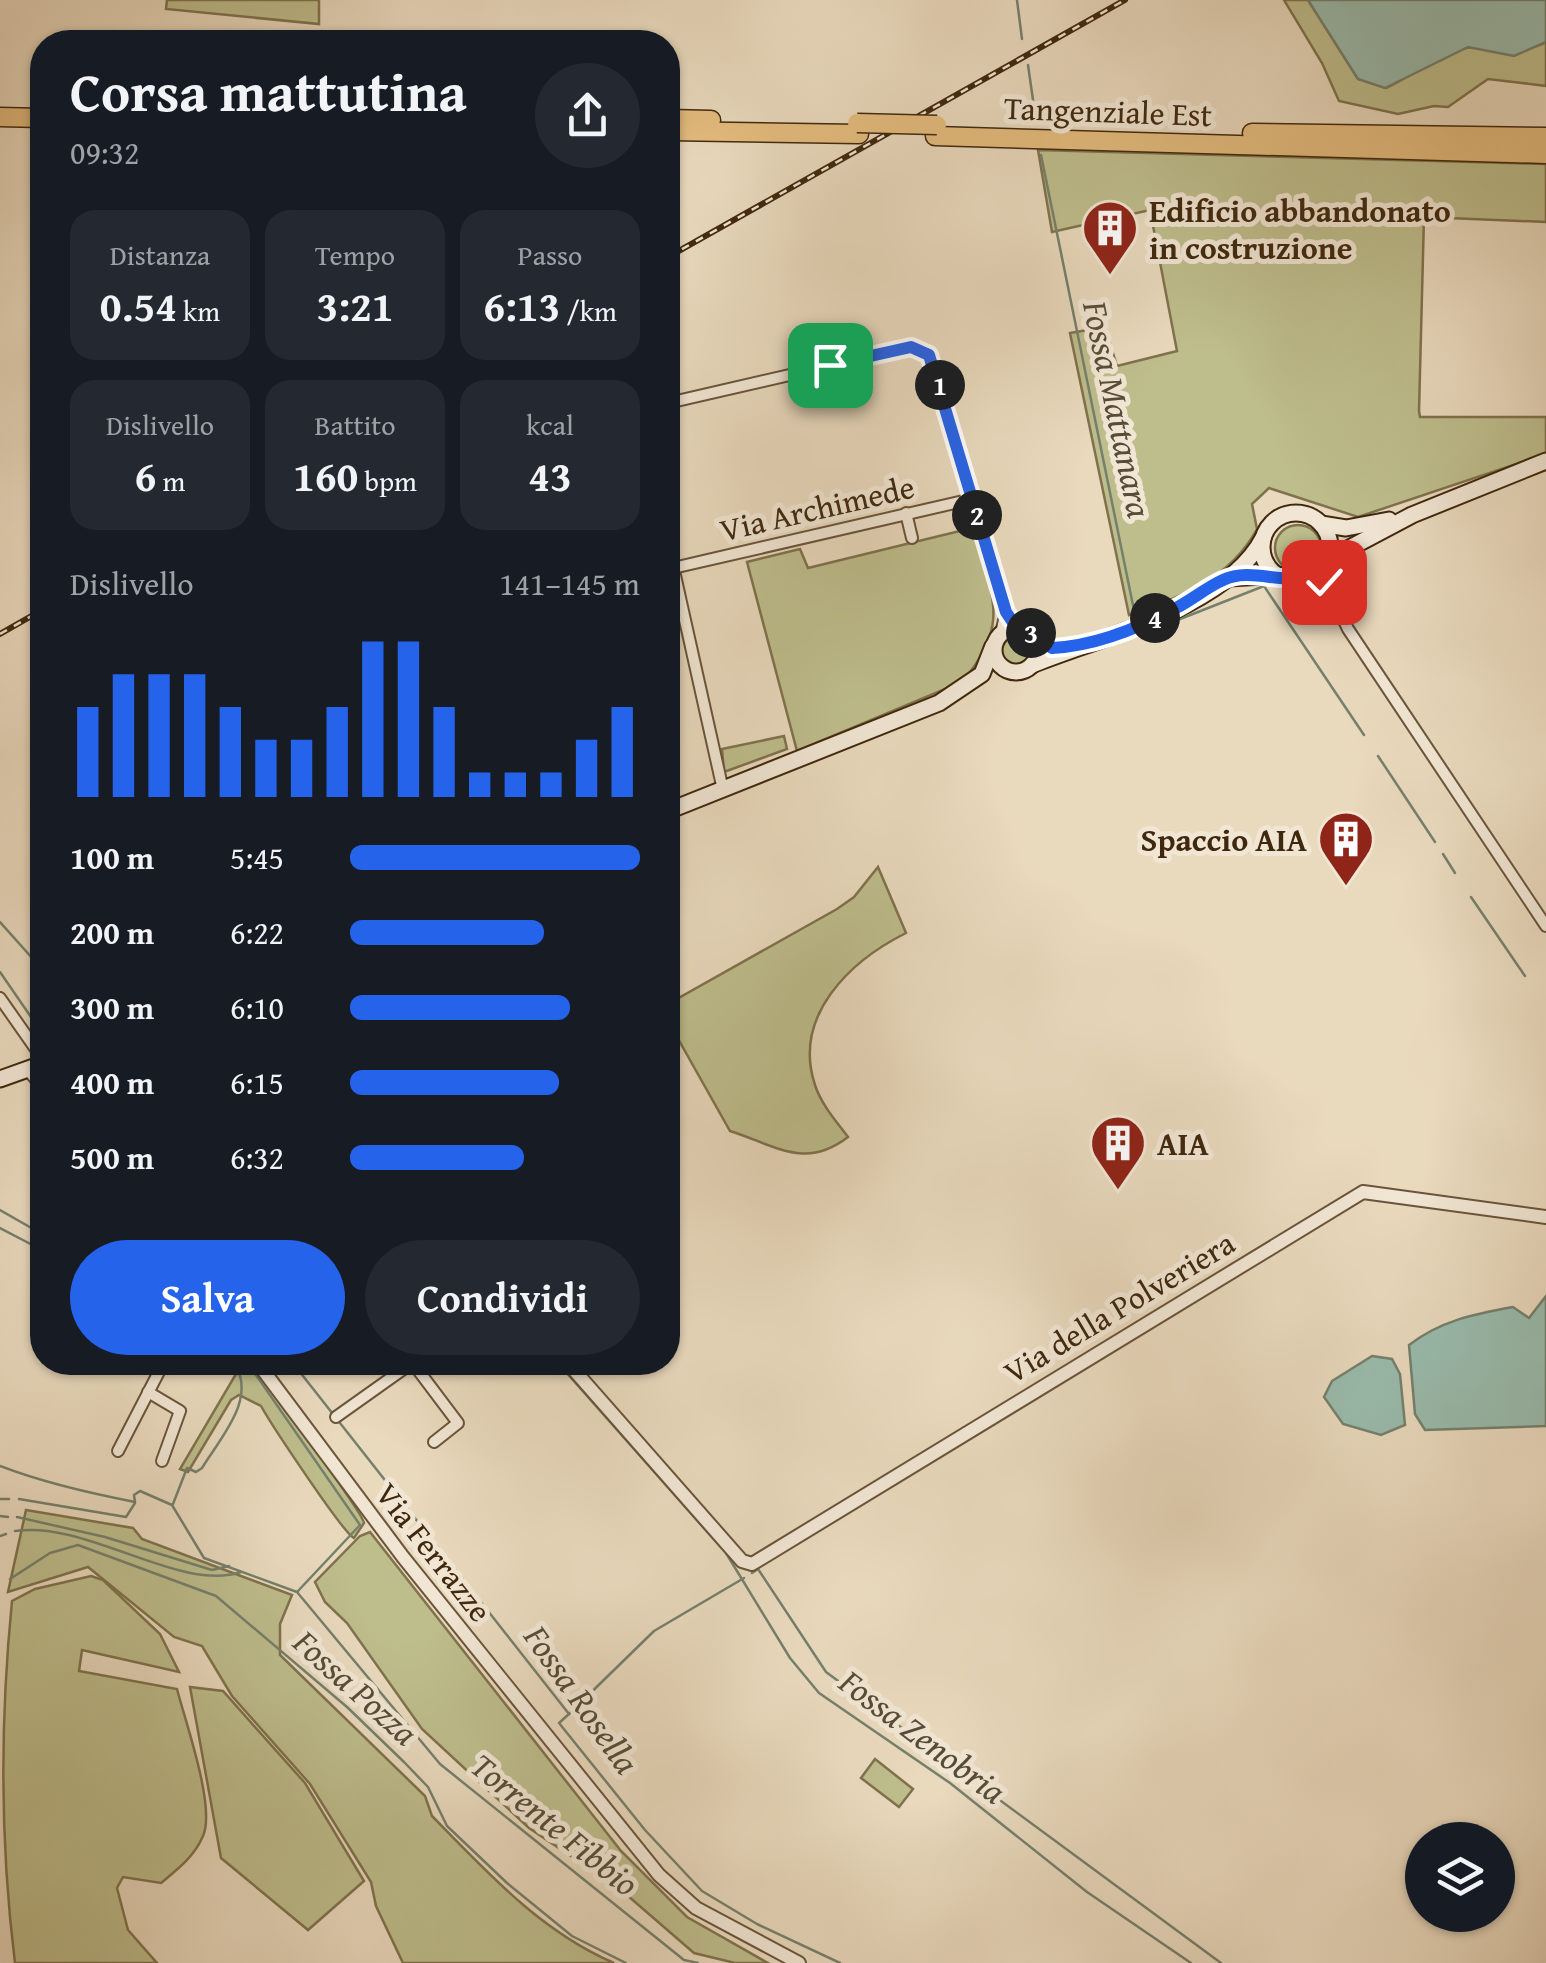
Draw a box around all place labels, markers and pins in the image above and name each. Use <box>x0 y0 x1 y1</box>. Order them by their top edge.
place label: Edificio abbandonato in costruzione <box>1149 187 1451 271</box>
building icon: Edificio abbandonato in costruzione <box>1080 198 1140 277</box>
pin <box>788 323 873 408</box>
pin: 1 <box>915 360 965 410</box>
pin: 2 <box>952 490 1002 540</box>
pin <box>1282 540 1367 625</box>
pin: 4 <box>1130 593 1180 643</box>
pin: 3 <box>1006 608 1056 658</box>
building icon: Spaccio AIA <box>1316 809 1376 888</box>
place label: Spaccio AIA <box>1140 816 1308 863</box>
building icon: AIA <box>1088 1113 1148 1192</box>
place label: AIA <box>1157 1120 1209 1167</box>

